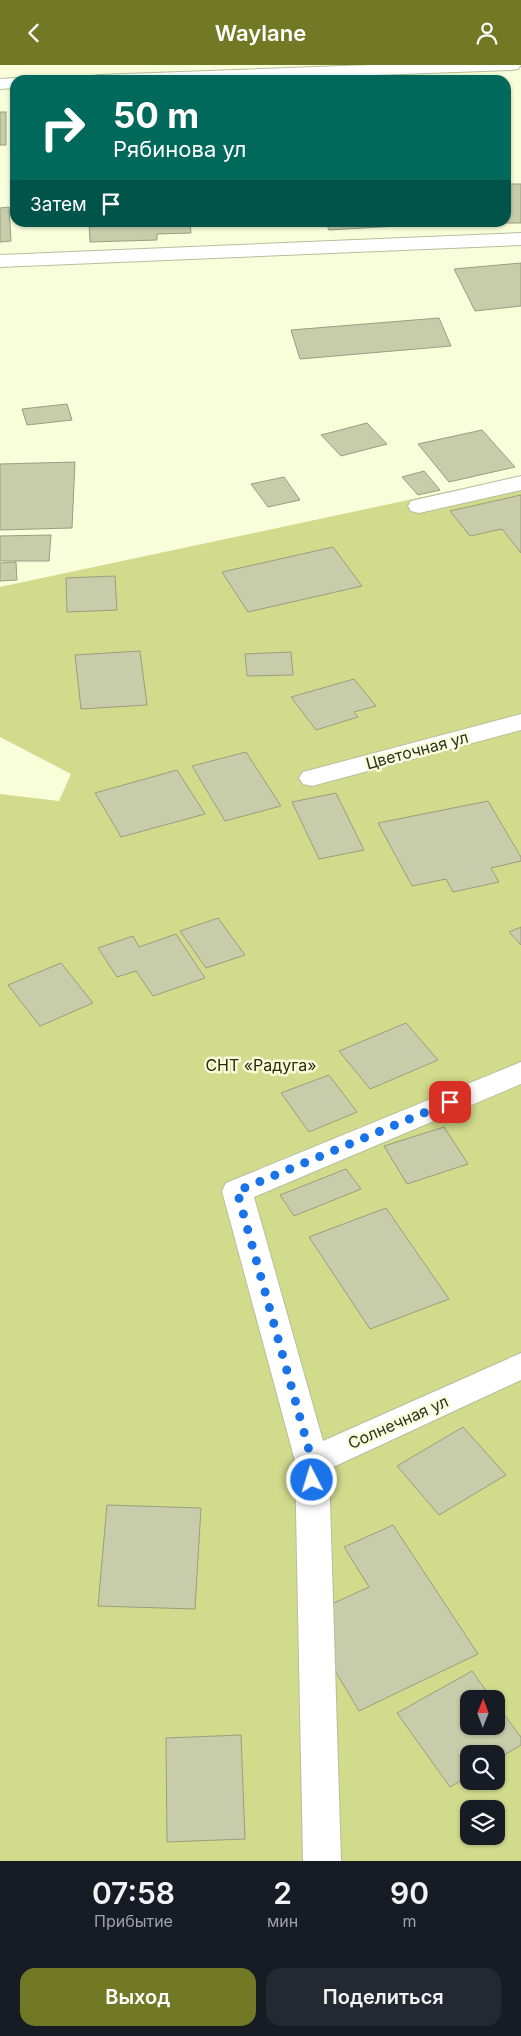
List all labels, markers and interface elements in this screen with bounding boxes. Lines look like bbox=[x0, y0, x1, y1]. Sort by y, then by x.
icon: back bbox=[20, 19, 48, 47]
icon: person bbox=[473, 19, 501, 47]
text: Waylane bbox=[215, 20, 306, 46]
text: 50 m bbox=[113, 94, 199, 136]
icon: right bbox=[30, 95, 95, 160]
text: Рябинова ул bbox=[113, 136, 246, 162]
icon: arrive bbox=[97, 190, 125, 218]
text: Затем bbox=[30, 193, 87, 216]
street label: Цветочная ул bbox=[364, 727, 470, 773]
park label: СНТ «Радуга» bbox=[205, 1055, 317, 1075]
pin bbox=[429, 1081, 471, 1123]
icon: arrive bbox=[436, 1088, 464, 1116]
street label: Солнечная ул bbox=[345, 1391, 451, 1453]
position arrow bbox=[285, 1453, 337, 1505]
north arrow bbox=[460, 1690, 505, 1735]
map controls bbox=[460, 1690, 505, 1845]
button: search bbox=[460, 1745, 505, 1790]
button: layers bbox=[460, 1800, 505, 1845]
text: 07:58 bbox=[92, 1875, 175, 1911]
text: 2 bbox=[273, 1875, 292, 1911]
text: 90 bbox=[390, 1875, 429, 1911]
text: Прибытие bbox=[94, 1911, 173, 1931]
text: мин bbox=[267, 1911, 298, 1931]
text: m bbox=[403, 1911, 417, 1931]
button: Выход bbox=[20, 1968, 256, 2026]
button: Поделиться bbox=[266, 1968, 501, 2026]

